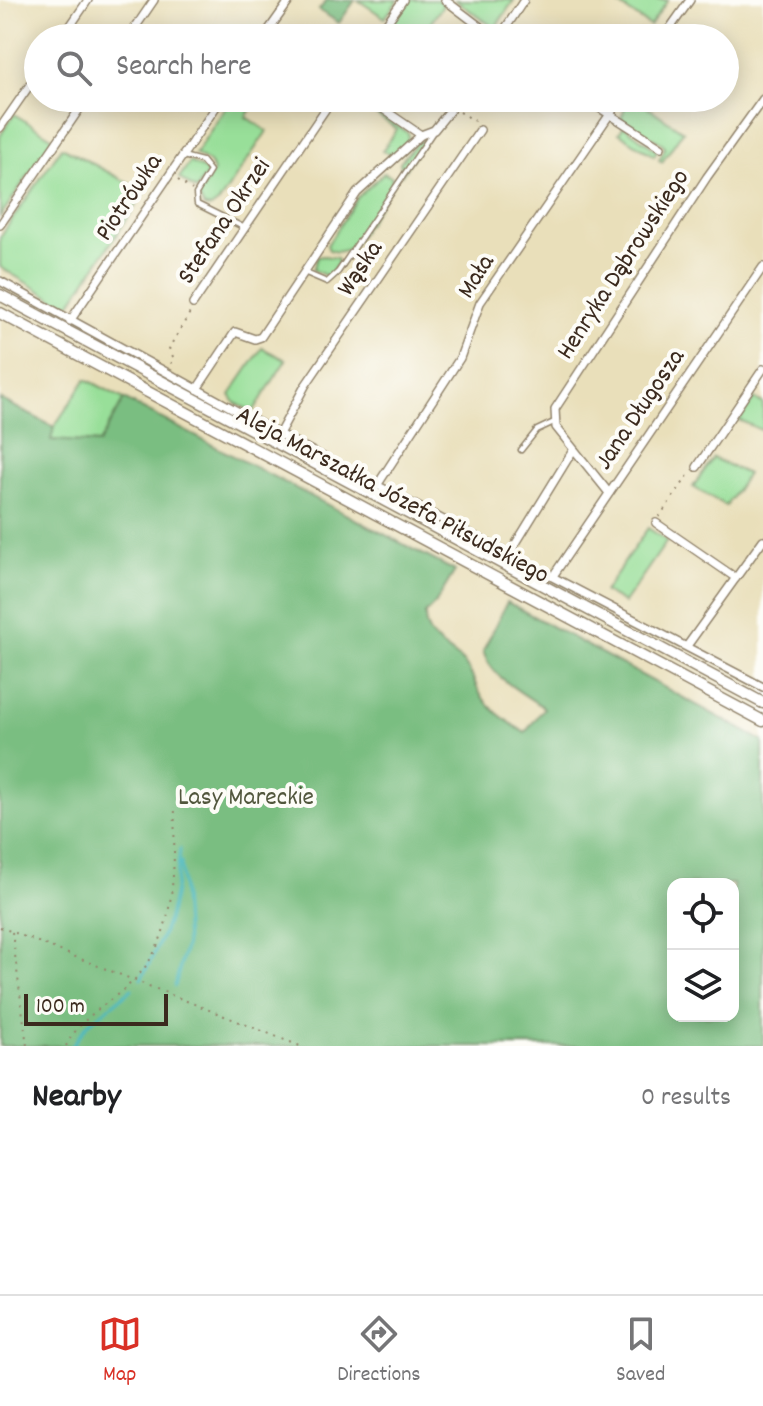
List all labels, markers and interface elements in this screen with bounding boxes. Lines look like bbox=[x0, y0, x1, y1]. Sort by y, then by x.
search box bbox=[24, 24, 739, 112]
icon: search bbox=[52, 46, 96, 90]
text: Search here bbox=[116, 47, 252, 90]
street label: Piotrówka bbox=[87, 146, 173, 249]
street label: Stefana Okrzei bbox=[169, 151, 281, 293]
street label: Henryka Dąbrowskiego bbox=[548, 162, 700, 368]
street label: Wąska bbox=[329, 233, 394, 304]
street label: Mała bbox=[449, 247, 505, 306]
street label: Jana Długosza bbox=[587, 341, 696, 478]
street label: Aleja Marszałka Józefa Piłsudskiego bbox=[229, 397, 555, 595]
park label: Lasy Mareckie bbox=[178, 780, 314, 817]
map controls bbox=[667, 878, 739, 1022]
button: locate bbox=[667, 878, 739, 950]
button: layers bbox=[667, 950, 739, 1022]
scale bar bbox=[24, 990, 168, 1026]
text: 100 m bbox=[36, 992, 85, 1023]
text: Nearby bbox=[32, 1074, 121, 1123]
text: 0 results bbox=[641, 1080, 731, 1117]
tab: Map bbox=[98, 1312, 142, 1391]
tab: Directions bbox=[337, 1312, 421, 1391]
tab: Saved bbox=[616, 1312, 665, 1391]

